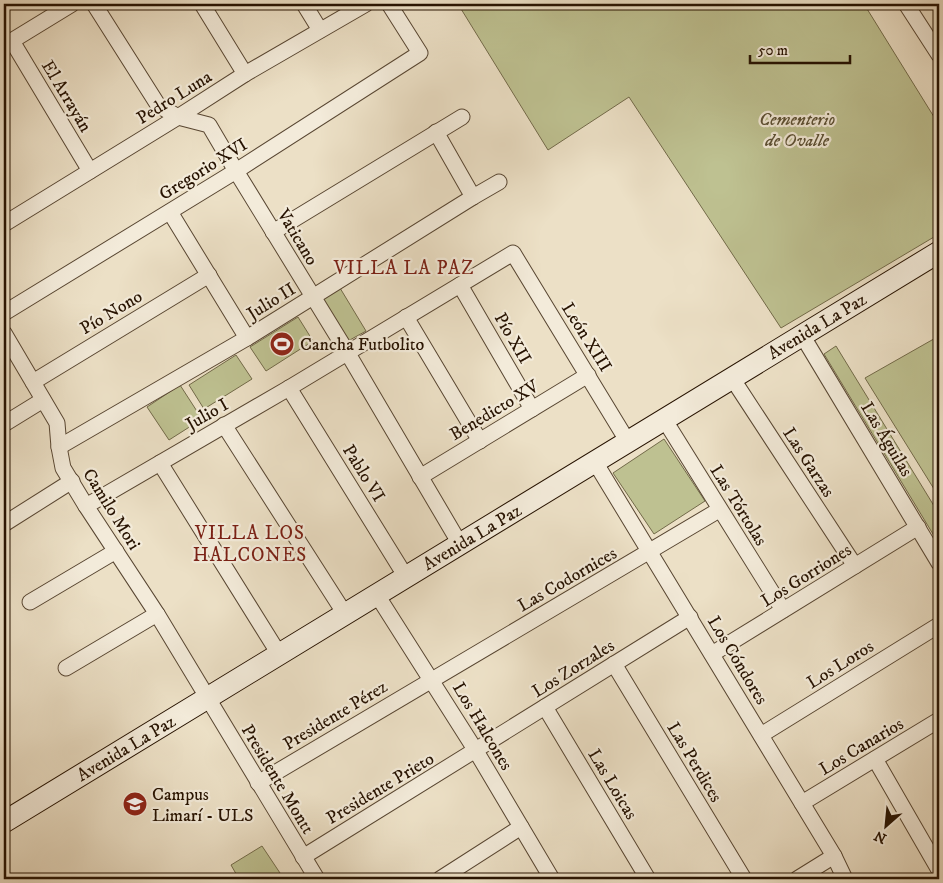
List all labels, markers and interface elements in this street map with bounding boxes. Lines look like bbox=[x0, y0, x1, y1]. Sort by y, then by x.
scale bar bbox=[750, 32, 850, 64]
text: 50 m bbox=[758, 41, 788, 60]
street label: El Arrayán bbox=[36, 57, 96, 137]
street label: Pedro Luna bbox=[133, 66, 217, 130]
park label: Cementerio de Ovalle bbox=[759, 109, 835, 152]
street label: Gregorio XVI bbox=[155, 134, 252, 206]
street label: Vaticano bbox=[271, 204, 323, 270]
district label: VILLA LA PAZ bbox=[333, 257, 474, 280]
street label: Julio II bbox=[242, 278, 300, 326]
street label: Pío Nono bbox=[76, 286, 147, 340]
street label: Avenida La Paz bbox=[764, 289, 871, 365]
street label: León XIII bbox=[556, 299, 616, 376]
street label: Pío XII bbox=[489, 309, 536, 368]
sports icon: Cancha Futbolito bbox=[269, 331, 295, 357]
place label: Cancha Futbolito bbox=[300, 334, 425, 356]
street label: Benedicto XV bbox=[446, 375, 543, 446]
street label: Julio I bbox=[181, 394, 233, 437]
street label: Las Águilas bbox=[855, 398, 918, 481]
street label: Las Garzas bbox=[777, 423, 839, 502]
street label: Pablo VI bbox=[337, 441, 389, 506]
street label: Las Tórtolas bbox=[705, 461, 772, 550]
street label: Camilo Mori bbox=[77, 465, 145, 554]
street label: Avenida La Paz bbox=[419, 500, 526, 576]
district label: VILLA LOS HALCONES bbox=[193, 522, 307, 567]
street label: Los Gorriones bbox=[757, 539, 856, 612]
street label: Las Codornices bbox=[514, 543, 621, 617]
street label: Los Cóndores bbox=[702, 612, 772, 709]
street label: Los Zorzales bbox=[528, 635, 619, 703]
street label: Los Loros bbox=[803, 636, 878, 694]
street label: Presidente Pérez bbox=[279, 676, 392, 756]
street label: Los Halcones bbox=[447, 678, 517, 775]
street label: Avenida La Paz bbox=[73, 711, 180, 787]
street label: Los Canarios bbox=[815, 713, 908, 781]
street label: Las Perdices bbox=[662, 718, 727, 807]
street label: Presidente Montt bbox=[236, 721, 319, 838]
street label: Las Loicas bbox=[583, 745, 642, 824]
street label: Presidente Prieto bbox=[323, 748, 439, 830]
place label: Campus Limarí - ULS bbox=[152, 784, 254, 827]
school or university icon: Campus Limarí - ULS bbox=[122, 791, 148, 817]
north arrow bbox=[860, 800, 910, 850]
text: N bbox=[871, 826, 890, 847]

